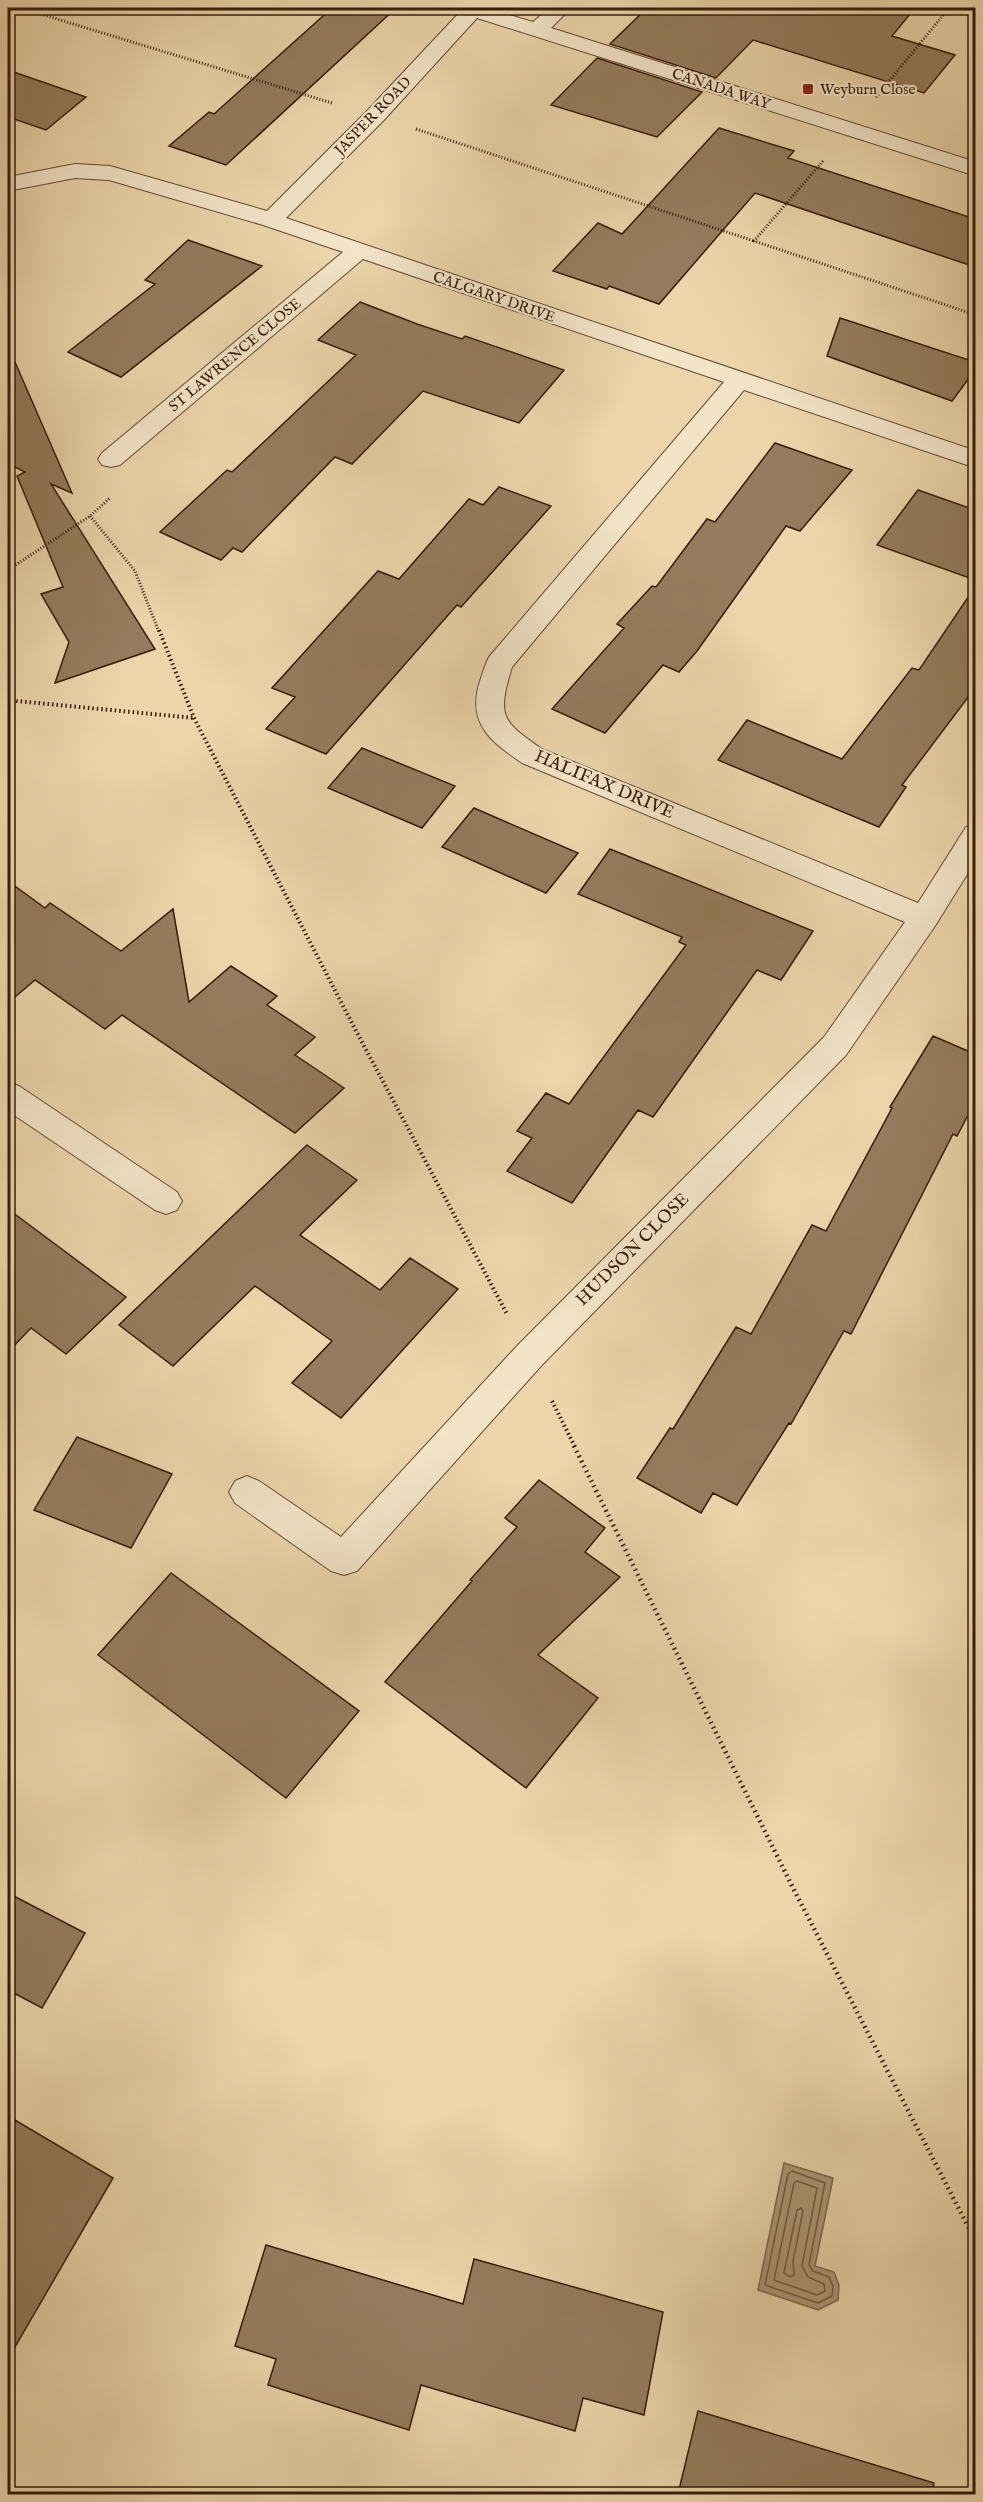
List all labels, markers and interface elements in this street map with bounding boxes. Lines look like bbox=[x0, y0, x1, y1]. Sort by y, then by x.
street label: CANADA WAY bbox=[669, 64, 773, 114]
street label: JASPER ROAD bbox=[329, 72, 415, 161]
place label: Weyburn Close bbox=[820, 80, 915, 99]
marker: Weyburn Close bbox=[801, 82, 815, 96]
street label: CALGARY DRIVE bbox=[430, 267, 558, 327]
street label: ST LAWRENCE CLOSE bbox=[165, 294, 305, 416]
street label: HALIFAX DRIVE bbox=[531, 745, 677, 825]
street label: HUDSON CLOSE bbox=[572, 1189, 694, 1311]

